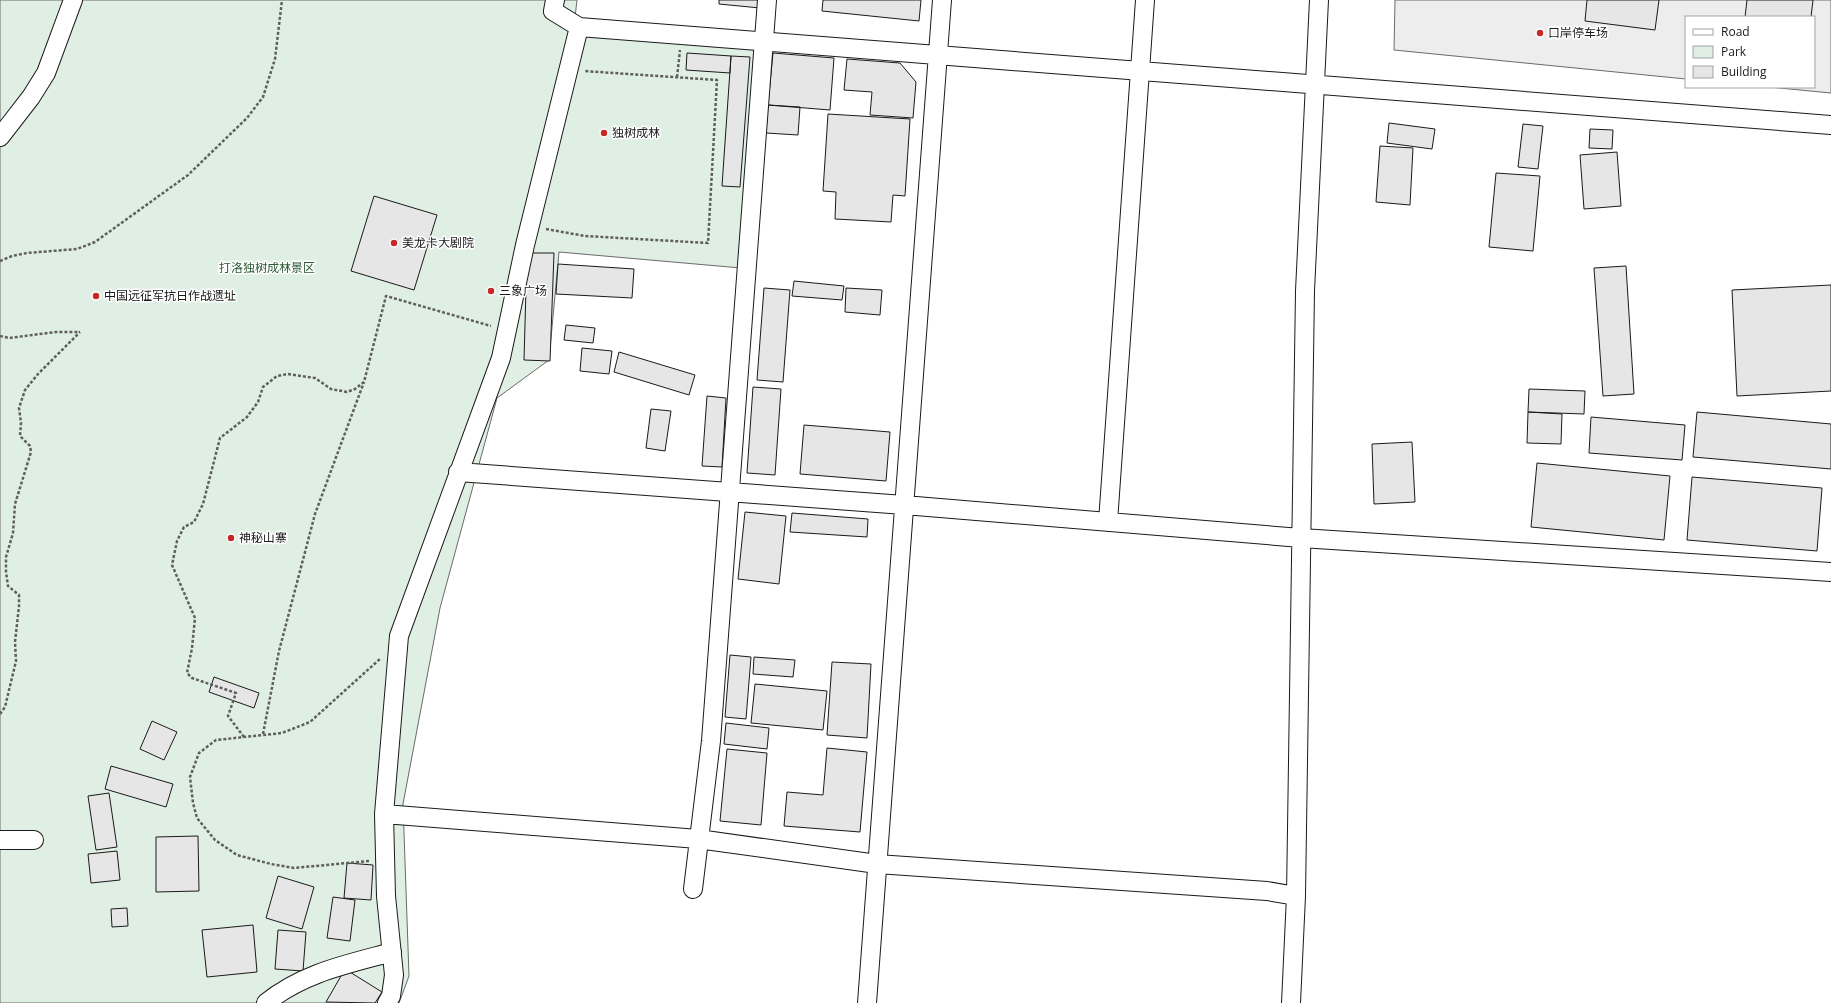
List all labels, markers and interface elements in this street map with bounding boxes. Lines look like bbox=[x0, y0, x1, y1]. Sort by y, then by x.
legend bbox=[1685, 16, 1815, 88]
text: Road bbox=[1721, 23, 1750, 40]
place label: 口岸停车场 bbox=[1548, 24, 1608, 41]
marker: 口岸停车场 bbox=[1535, 28, 1545, 38]
text: Park bbox=[1721, 43, 1747, 60]
text: Building bbox=[1721, 63, 1767, 80]
place label: 独树成林 bbox=[612, 124, 660, 141]
marker: 独树成林 bbox=[599, 128, 609, 138]
place label: 美龙卡大剧院 bbox=[402, 234, 474, 251]
marker: 美龙卡大剧院 bbox=[389, 238, 399, 248]
park label: 打洛独树成林景区 bbox=[219, 259, 315, 276]
place label: 三象广场 bbox=[499, 282, 547, 299]
marker: 三象广场 bbox=[486, 286, 496, 296]
place label: 中国远征军抗日作战遗址 bbox=[104, 287, 236, 304]
marker: 中国远征军抗日作战遗址 bbox=[91, 291, 101, 301]
place label: 神秘山寨 bbox=[239, 529, 287, 546]
marker: 神秘山寨 bbox=[226, 533, 236, 543]

